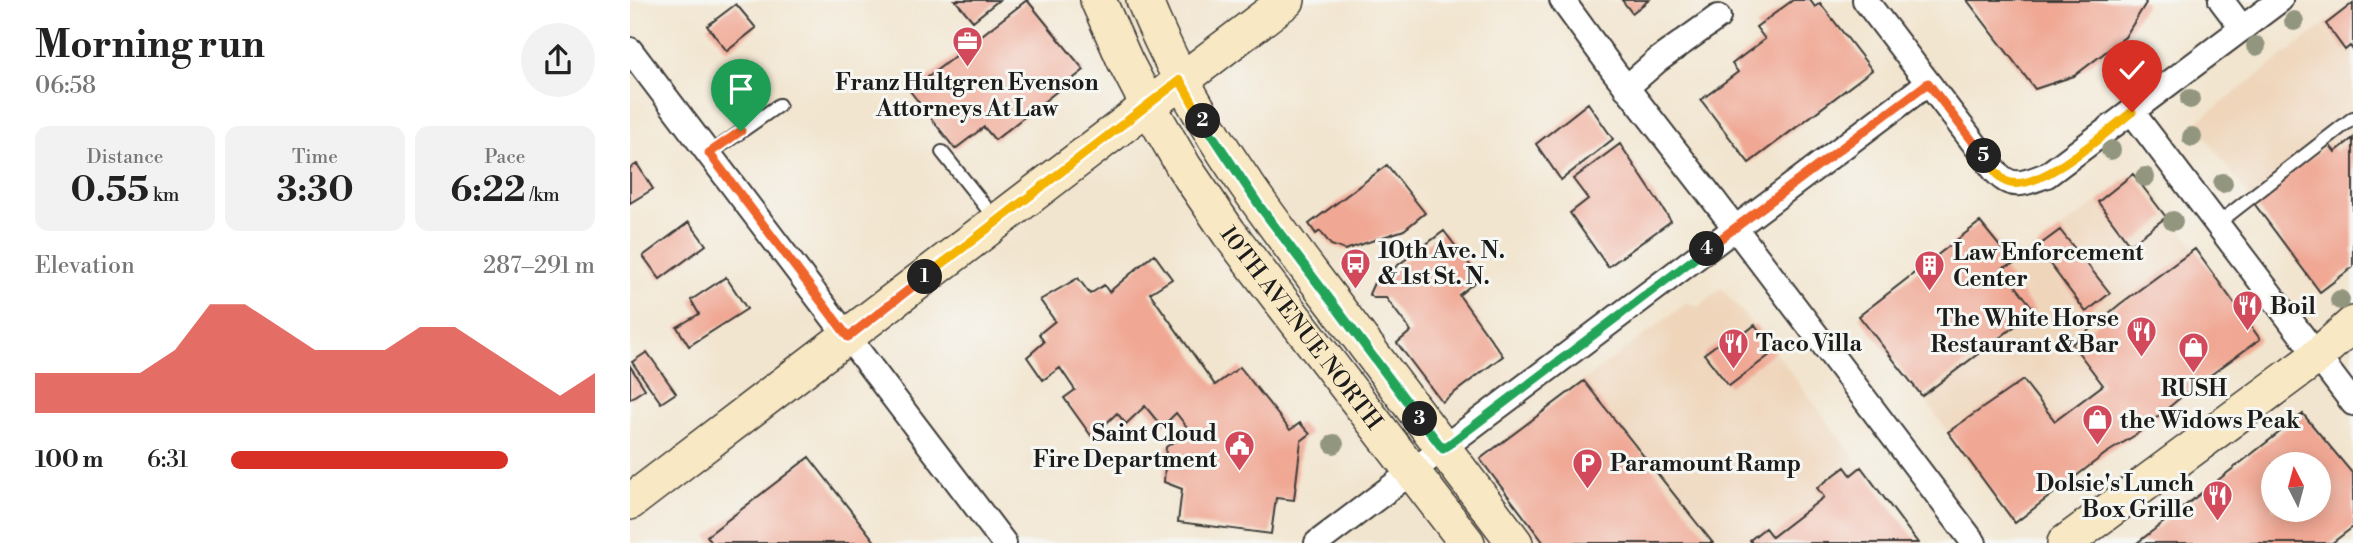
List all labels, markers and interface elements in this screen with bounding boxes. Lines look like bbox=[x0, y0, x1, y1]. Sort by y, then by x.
text: Morning run bbox=[35, 22, 265, 69]
button: share bbox=[521, 23, 595, 97]
office icon: Franz Hultgren Evenson Attorneys At Law bbox=[950, 24, 984, 68]
pin bbox=[2102, 40, 2162, 112]
icon: check bbox=[2113, 51, 2151, 89]
pin bbox=[711, 59, 771, 131]
place label: Franz Hultgren Evenson Attorneys At Law bbox=[835, 69, 1099, 123]
icon: arrive bbox=[722, 70, 760, 108]
text: 06:58 bbox=[35, 72, 96, 100]
pin: 2 bbox=[1186, 104, 1220, 138]
text: 2 bbox=[1197, 108, 1208, 132]
pin: 5 bbox=[1966, 138, 2002, 174]
text: 5 bbox=[1978, 143, 1989, 167]
text: Distance bbox=[87, 145, 163, 169]
text: Time bbox=[292, 145, 338, 169]
text: Pace bbox=[485, 145, 525, 169]
text: 0.55 bbox=[71, 169, 149, 212]
text: 3:30 bbox=[276, 169, 354, 212]
text: 6:22 bbox=[450, 169, 526, 212]
text: km bbox=[149, 183, 179, 207]
text: /km bbox=[526, 183, 560, 207]
street label: 10TH AVENUE NORTH bbox=[1213, 221, 1388, 436]
pin: 4 bbox=[1690, 232, 1724, 266]
text: 4 bbox=[1700, 236, 1713, 260]
place label: 10th Ave. N. & 1st St. N. bbox=[1378, 237, 1505, 291]
place label: Law Enforcement Center bbox=[1953, 239, 2144, 293]
bus stop icon: 10th Ave. N. & 1st St. N. bbox=[1338, 246, 1372, 290]
building icon: Law Enforcement Center bbox=[1913, 248, 1947, 292]
text: Elevation bbox=[35, 252, 135, 280]
text: 287–291 m bbox=[483, 252, 595, 280]
pin: 1 bbox=[908, 260, 942, 294]
text: 1 bbox=[920, 264, 929, 288]
restaurant icon: Boil bbox=[2230, 289, 2264, 333]
place label: Boil bbox=[2270, 293, 2316, 321]
place label: The White Horse Restaurant & Bar bbox=[1930, 305, 2119, 359]
restaurant icon: The White Horse Restaurant & Bar bbox=[2125, 314, 2159, 358]
restaurant icon: Taco Villa bbox=[1716, 326, 1750, 370]
place label: Taco Villa bbox=[1756, 330, 1863, 358]
shop icon: RUSH bbox=[2177, 330, 2211, 374]
place label: RUSH bbox=[2161, 375, 2227, 403]
pin: 3 bbox=[1402, 402, 1438, 436]
shop icon: the Widows Peak bbox=[2080, 403, 2114, 447]
text: 3 bbox=[1414, 406, 1425, 430]
place label: the Widows Peak bbox=[2120, 407, 2301, 435]
place label: Saint Cloud Fire Department bbox=[1033, 420, 1218, 474]
public building icon: Saint Cloud Fire Department bbox=[1223, 429, 1257, 473]
text: 100 m bbox=[35, 446, 103, 474]
text: 6:31 bbox=[147, 446, 188, 474]
parking icon: Paramount Ramp bbox=[1570, 446, 1604, 490]
place label: Paramount Ramp bbox=[1610, 450, 1801, 478]
north arrow bbox=[2261, 452, 2331, 522]
map controls bbox=[2261, 452, 2331, 522]
place label: Dolsie's Lunch Box Grille bbox=[2036, 470, 2194, 524]
restaurant icon: Dolsie's Lunch Box Grille bbox=[2200, 479, 2234, 523]

